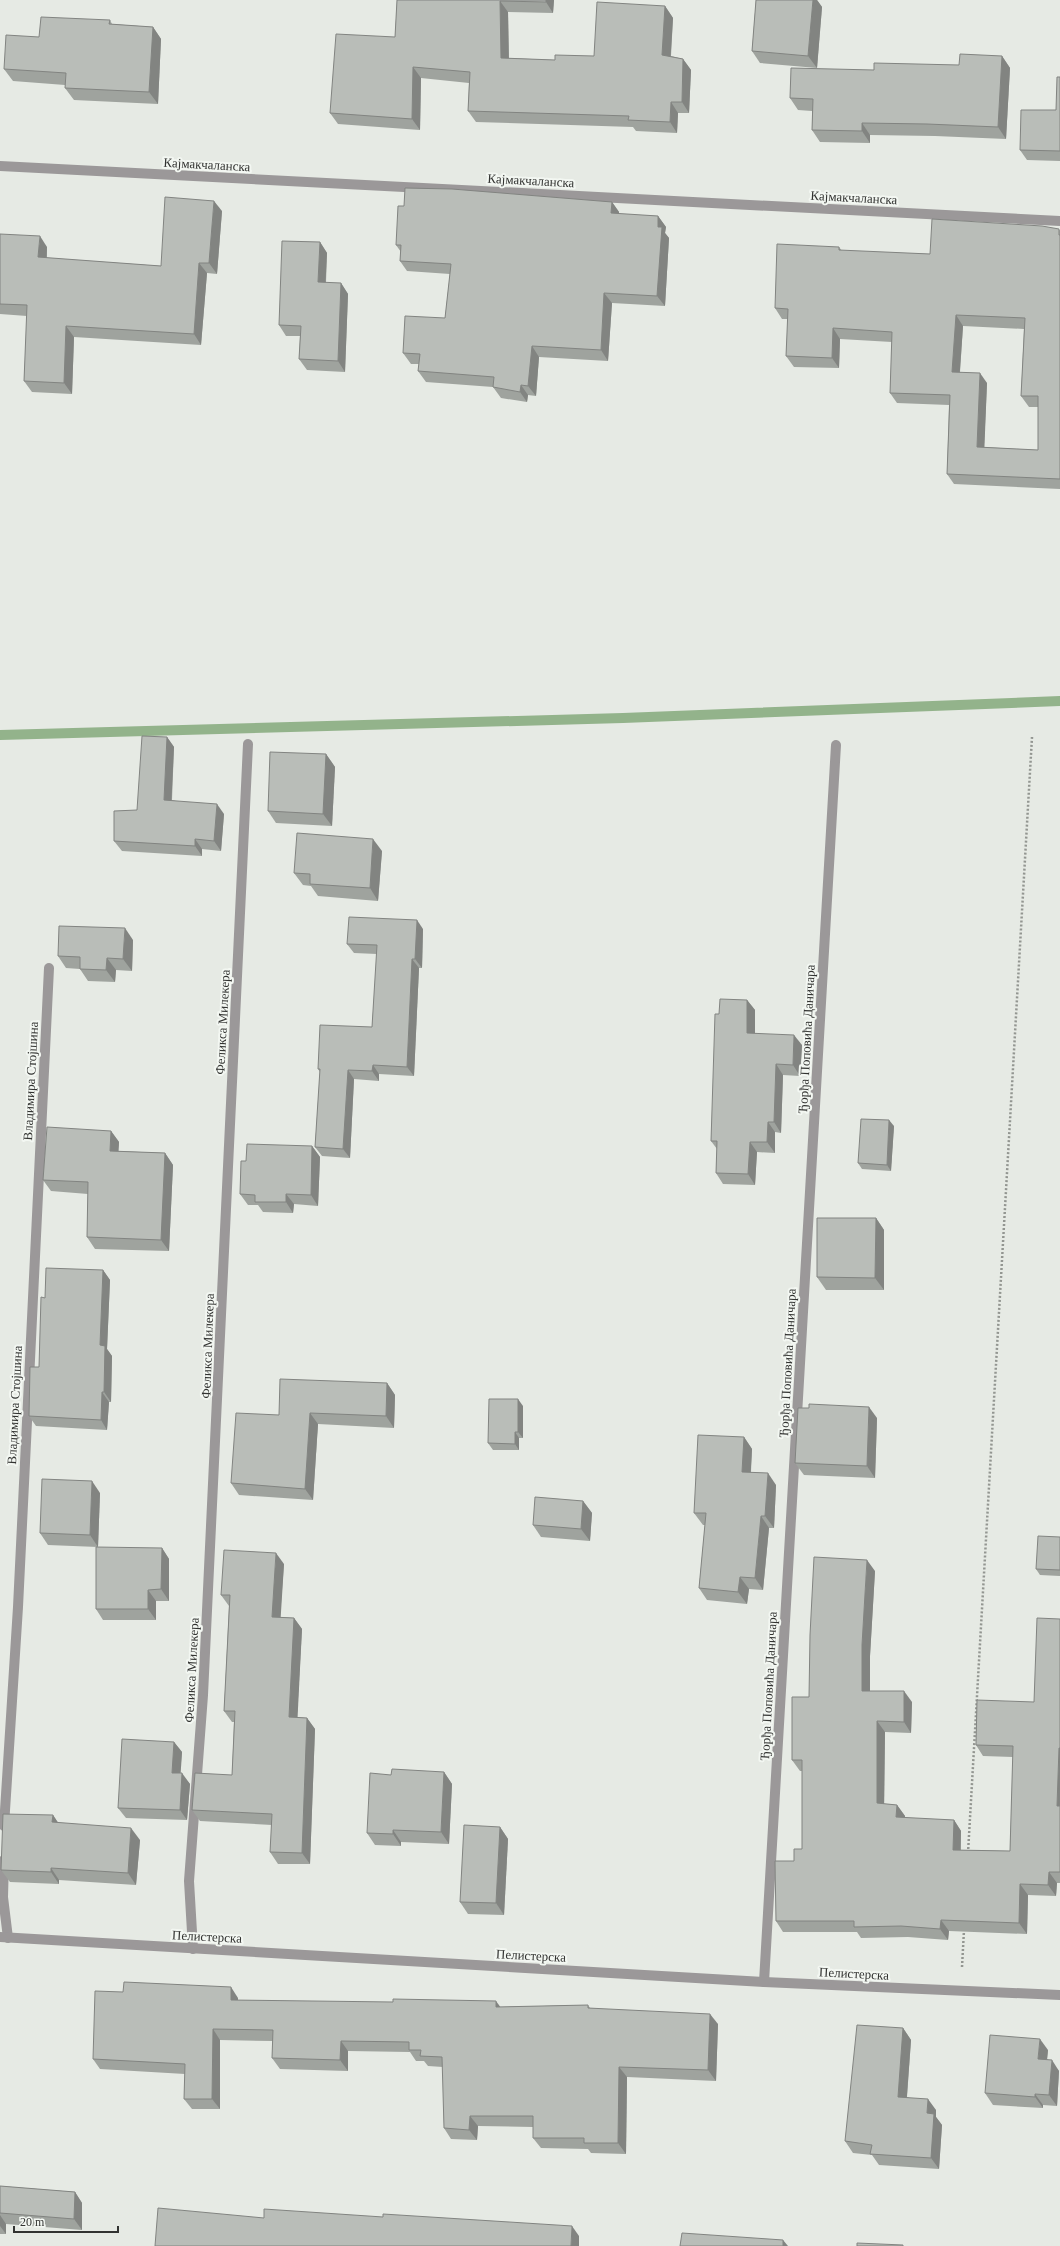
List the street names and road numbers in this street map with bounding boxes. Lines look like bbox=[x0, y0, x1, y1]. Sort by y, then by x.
street label: Кајмакчаланска bbox=[163, 155, 251, 174]
street label: Кајмакчаланска bbox=[487, 171, 575, 190]
street label: Кајмакчаланска bbox=[810, 188, 898, 207]
street label: Ђорђа Поповића Даничара bbox=[795, 964, 818, 1114]
street label: Феликса Милекера bbox=[212, 969, 233, 1075]
street label: Владимира Стојшина bbox=[20, 1021, 41, 1141]
street label: Ђорђа Поповића Даничара bbox=[776, 1288, 799, 1438]
street label: Феликса Милекера bbox=[198, 1293, 217, 1399]
street label: Владимира Стојшина bbox=[4, 1345, 25, 1465]
street label: Ђорђа Поповића Даничара bbox=[757, 1611, 780, 1761]
street label: Феликса Милекера bbox=[181, 1617, 202, 1723]
street label: Пелистерска bbox=[172, 1927, 243, 1946]
street label: Пелистерска bbox=[496, 1946, 567, 1965]
street label: Пелистерска bbox=[819, 1964, 890, 1983]

